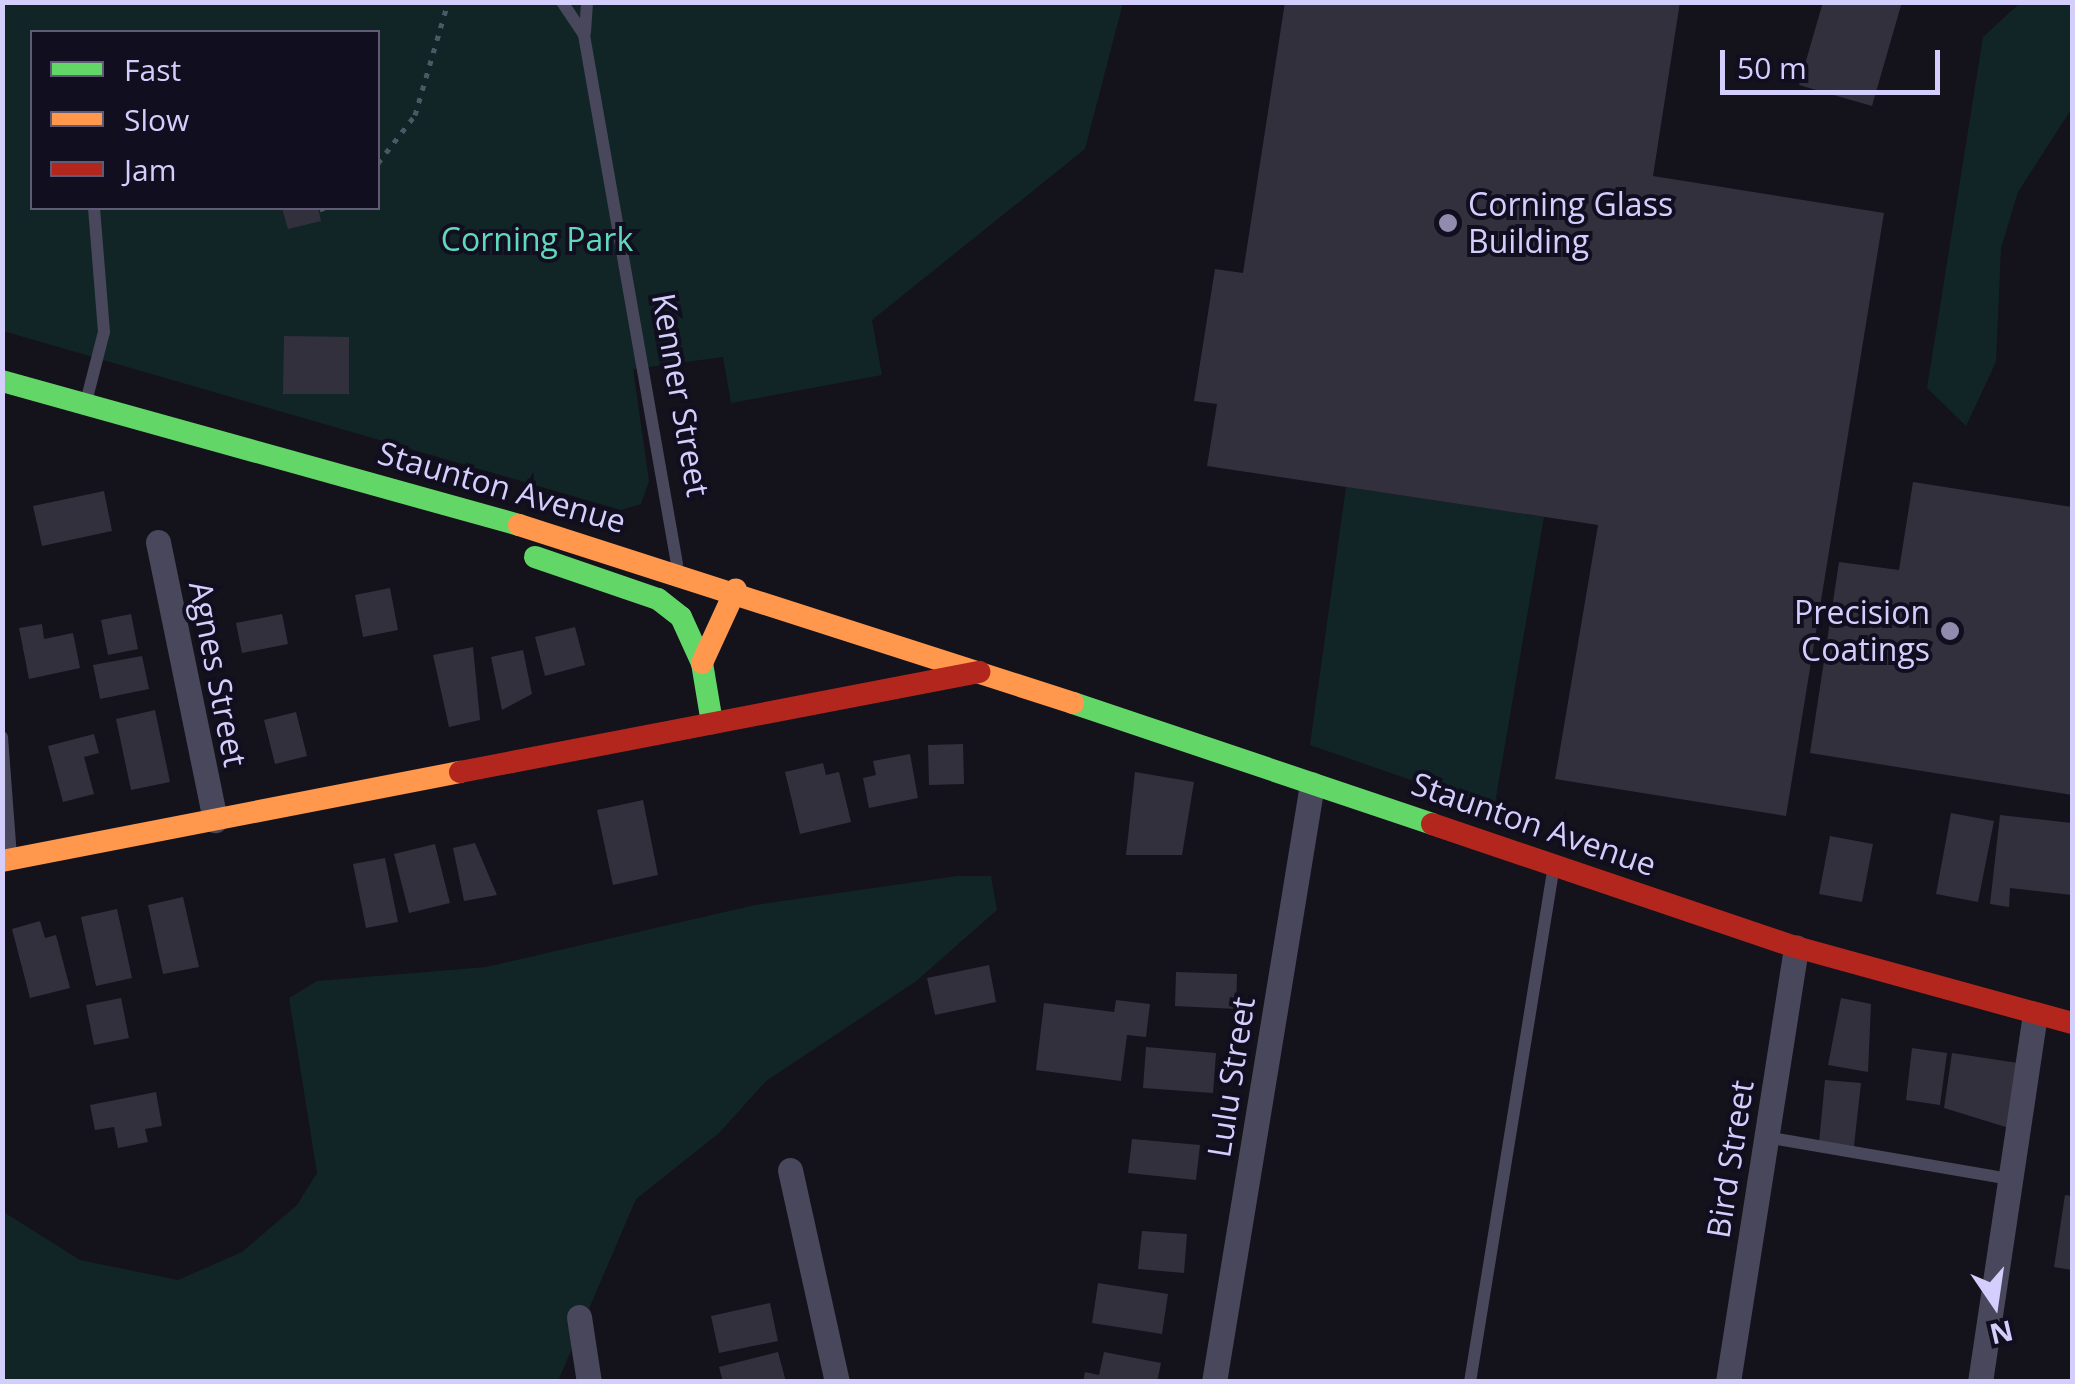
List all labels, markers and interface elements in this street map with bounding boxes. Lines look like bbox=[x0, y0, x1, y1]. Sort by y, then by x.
legend bbox=[30, 30, 380, 210]
scale bar bbox=[1725, 30, 1945, 92]
text: 50 m bbox=[1737, 47, 1807, 88]
text: Fast bbox=[124, 49, 181, 90]
text: Slow bbox=[124, 99, 189, 140]
text: Jam bbox=[124, 149, 177, 190]
place label: Corning Glass Building bbox=[1468, 186, 1673, 261]
marker: Corning Glass Building bbox=[1437, 212, 1459, 234]
park label: Corning Park bbox=[441, 220, 633, 258]
street label: Kenner Street bbox=[644, 290, 718, 500]
street label: Staunton Avenue bbox=[374, 433, 630, 541]
street label: Agnes Street bbox=[181, 578, 255, 770]
place label: Precision Coatings bbox=[1794, 594, 1930, 669]
marker: Precision Coatings bbox=[1939, 620, 1961, 642]
street label: Staunton Avenue bbox=[1407, 764, 1661, 884]
street label: Lulu Street bbox=[1199, 994, 1263, 1160]
street label: Bird Street bbox=[1699, 1077, 1761, 1241]
north arrow bbox=[1945, 1254, 2045, 1354]
text: N bbox=[1986, 1312, 2017, 1354]

